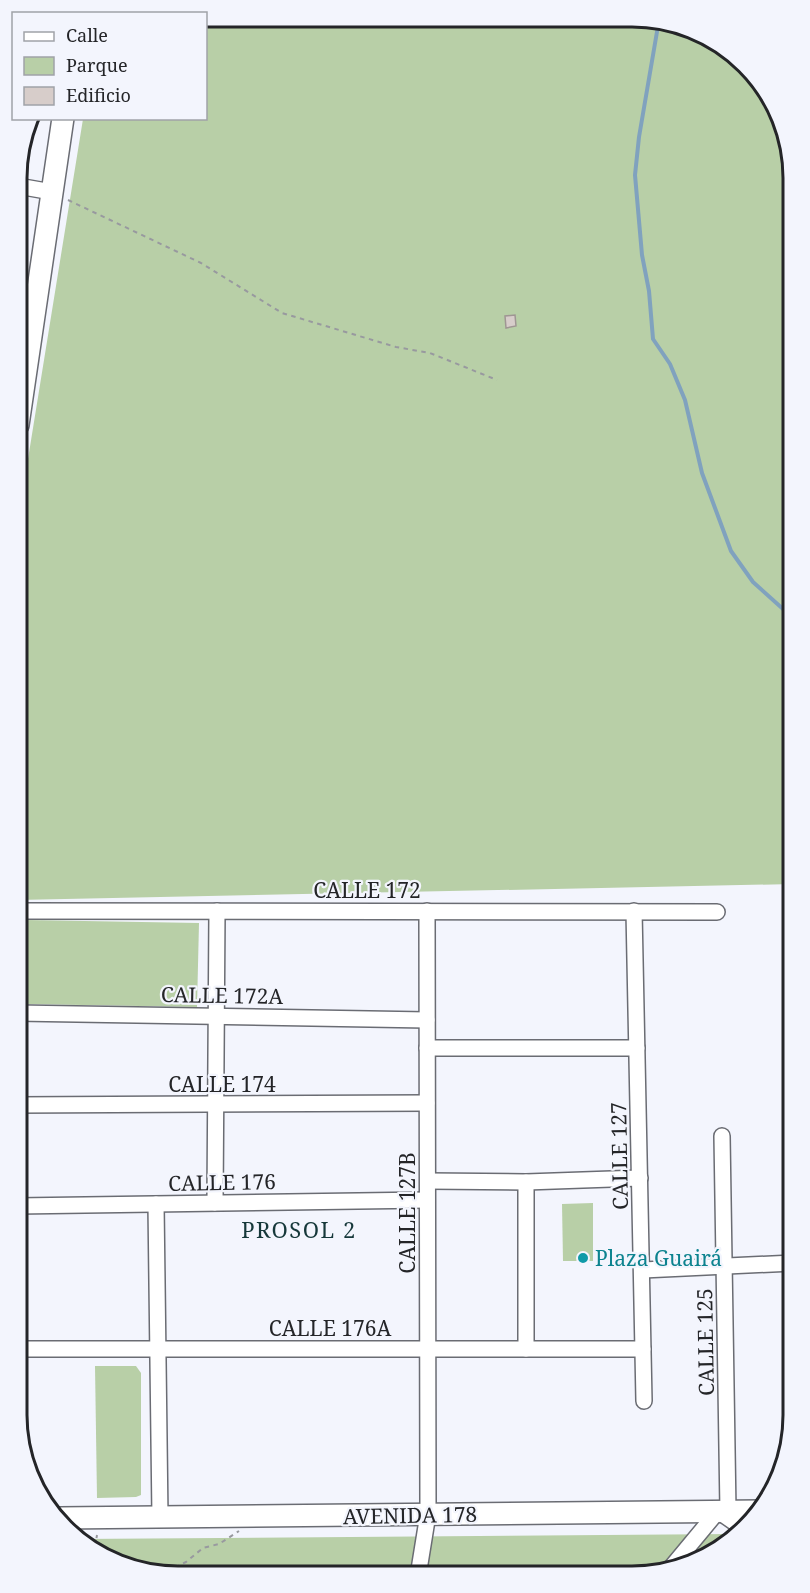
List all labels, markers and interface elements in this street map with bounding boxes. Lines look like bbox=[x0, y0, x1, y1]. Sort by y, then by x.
legend bbox=[12, 12, 207, 120]
text: Calle bbox=[66, 23, 108, 47]
text: Parque bbox=[66, 53, 128, 77]
text: Edificio bbox=[66, 83, 131, 107]
street label: CALLE 172 bbox=[313, 876, 421, 904]
street label: CALLE 172A bbox=[161, 980, 284, 1010]
street label: CALLE 174 bbox=[168, 1070, 276, 1098]
street label: CALLE 127 bbox=[604, 1102, 634, 1210]
street label: CALLE 127B bbox=[393, 1152, 421, 1274]
street label: CALLE 176 bbox=[168, 1167, 276, 1197]
district label: PROSOL 2 bbox=[241, 1214, 357, 1244]
place label: Plaza Guairá bbox=[595, 1244, 722, 1272]
marker: Plaza Guairá bbox=[576, 1251, 590, 1265]
street label: CALLE 125 bbox=[690, 1288, 720, 1396]
street label: CALLE 176A bbox=[269, 1314, 391, 1342]
street label: AVENIDA 178 bbox=[343, 1500, 477, 1530]

